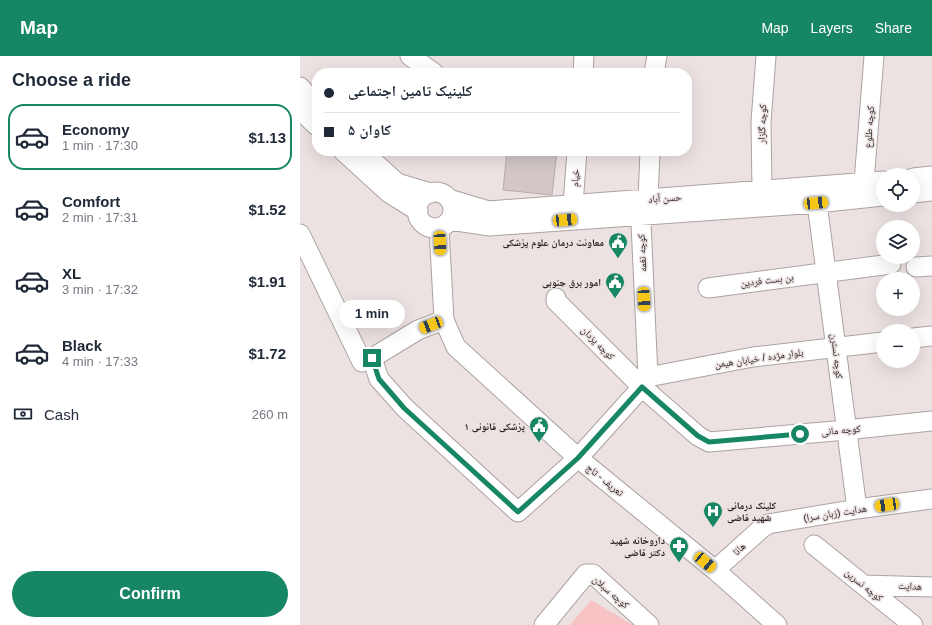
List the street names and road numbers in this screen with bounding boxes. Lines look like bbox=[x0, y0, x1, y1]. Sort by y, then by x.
street label: کوچه گلزار bbox=[756, 104, 769, 145]
street label: کوچه طلوع bbox=[862, 106, 877, 149]
street label: خیام bbox=[569, 168, 583, 187]
street label: حسن آباد bbox=[648, 191, 683, 206]
street label: کوچه نغمه bbox=[636, 234, 649, 272]
street label: بن بست فردین bbox=[740, 271, 795, 290]
street label: کوچه یزدان bbox=[578, 324, 617, 363]
street label: کوچه نسترن bbox=[828, 333, 845, 379]
street label: بلوار مژده / خیابان هیمن bbox=[714, 346, 804, 371]
street label: کوچه مانی bbox=[821, 423, 861, 438]
street label: تعریف - تاج bbox=[584, 462, 626, 499]
street label: هدایت (زبان سرا) bbox=[803, 503, 868, 524]
street label: هانا bbox=[731, 541, 747, 557]
street label: کوچه نسرین bbox=[842, 567, 885, 604]
street label: کوچه سبلان bbox=[590, 573, 631, 611]
street label: هدایت bbox=[898, 580, 922, 592]

